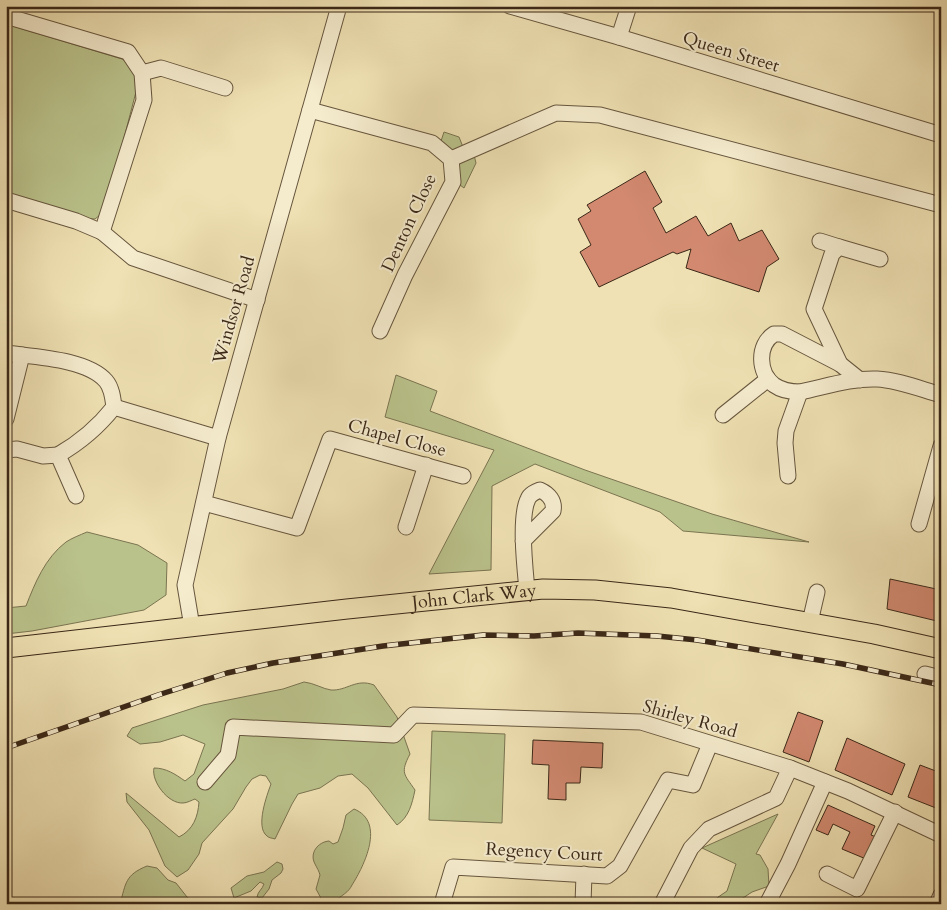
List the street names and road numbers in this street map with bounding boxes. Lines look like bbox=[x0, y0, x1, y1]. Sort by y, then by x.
street label: Queen Street bbox=[679, 25, 783, 79]
street label: Denton Close bbox=[375, 170, 443, 276]
street label: Windsor Road bbox=[206, 253, 261, 368]
street label: Chapel Close bbox=[345, 413, 449, 463]
street label: John Clark Way bbox=[408, 577, 538, 615]
street label: Shirley Road bbox=[640, 694, 741, 745]
street label: Regency Court bbox=[485, 836, 604, 868]

